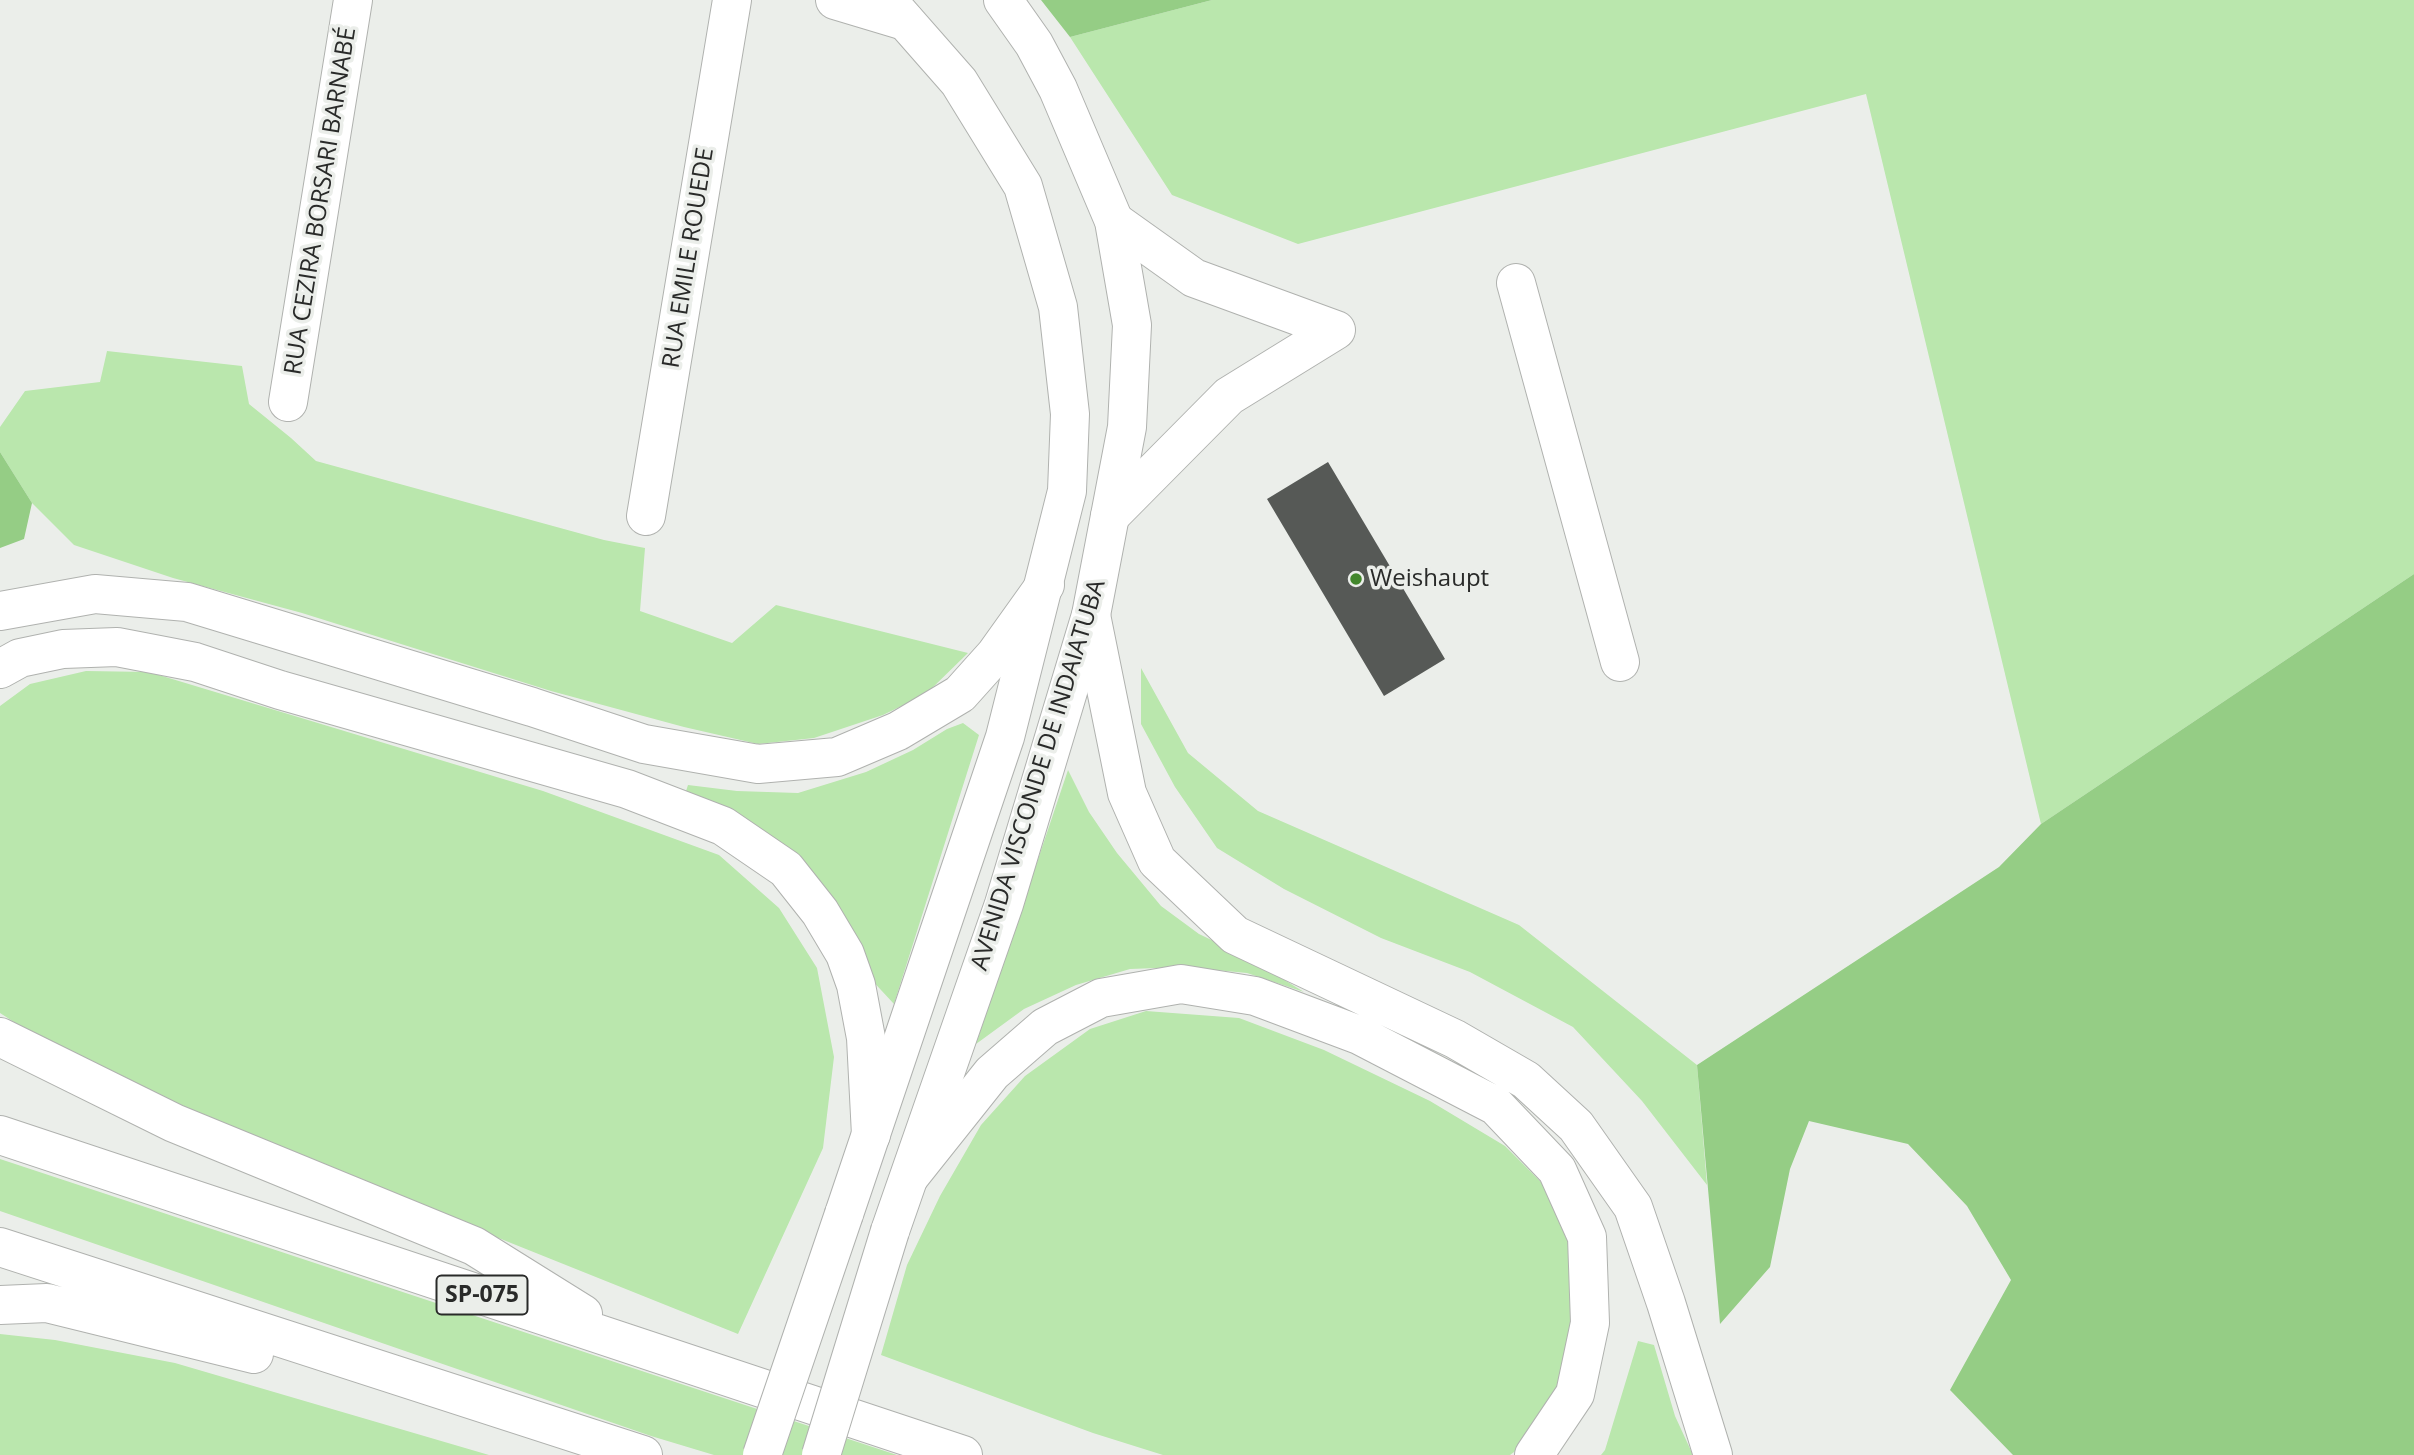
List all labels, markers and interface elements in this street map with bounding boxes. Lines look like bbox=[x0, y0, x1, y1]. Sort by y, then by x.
street label: RUA CEZIRA BORSARI BARNABÉ bbox=[279, 25, 363, 377]
street label: RUA EMILE ROUEDE bbox=[657, 146, 721, 370]
place label: Weishaupt bbox=[1370, 565, 1489, 593]
marker: Weishaupt bbox=[1348, 571, 1364, 587]
street label: AVENIDA VISCONDE DE INDAIATUBA bbox=[966, 576, 1112, 974]
road number: SP-075 bbox=[436, 1276, 528, 1314]

